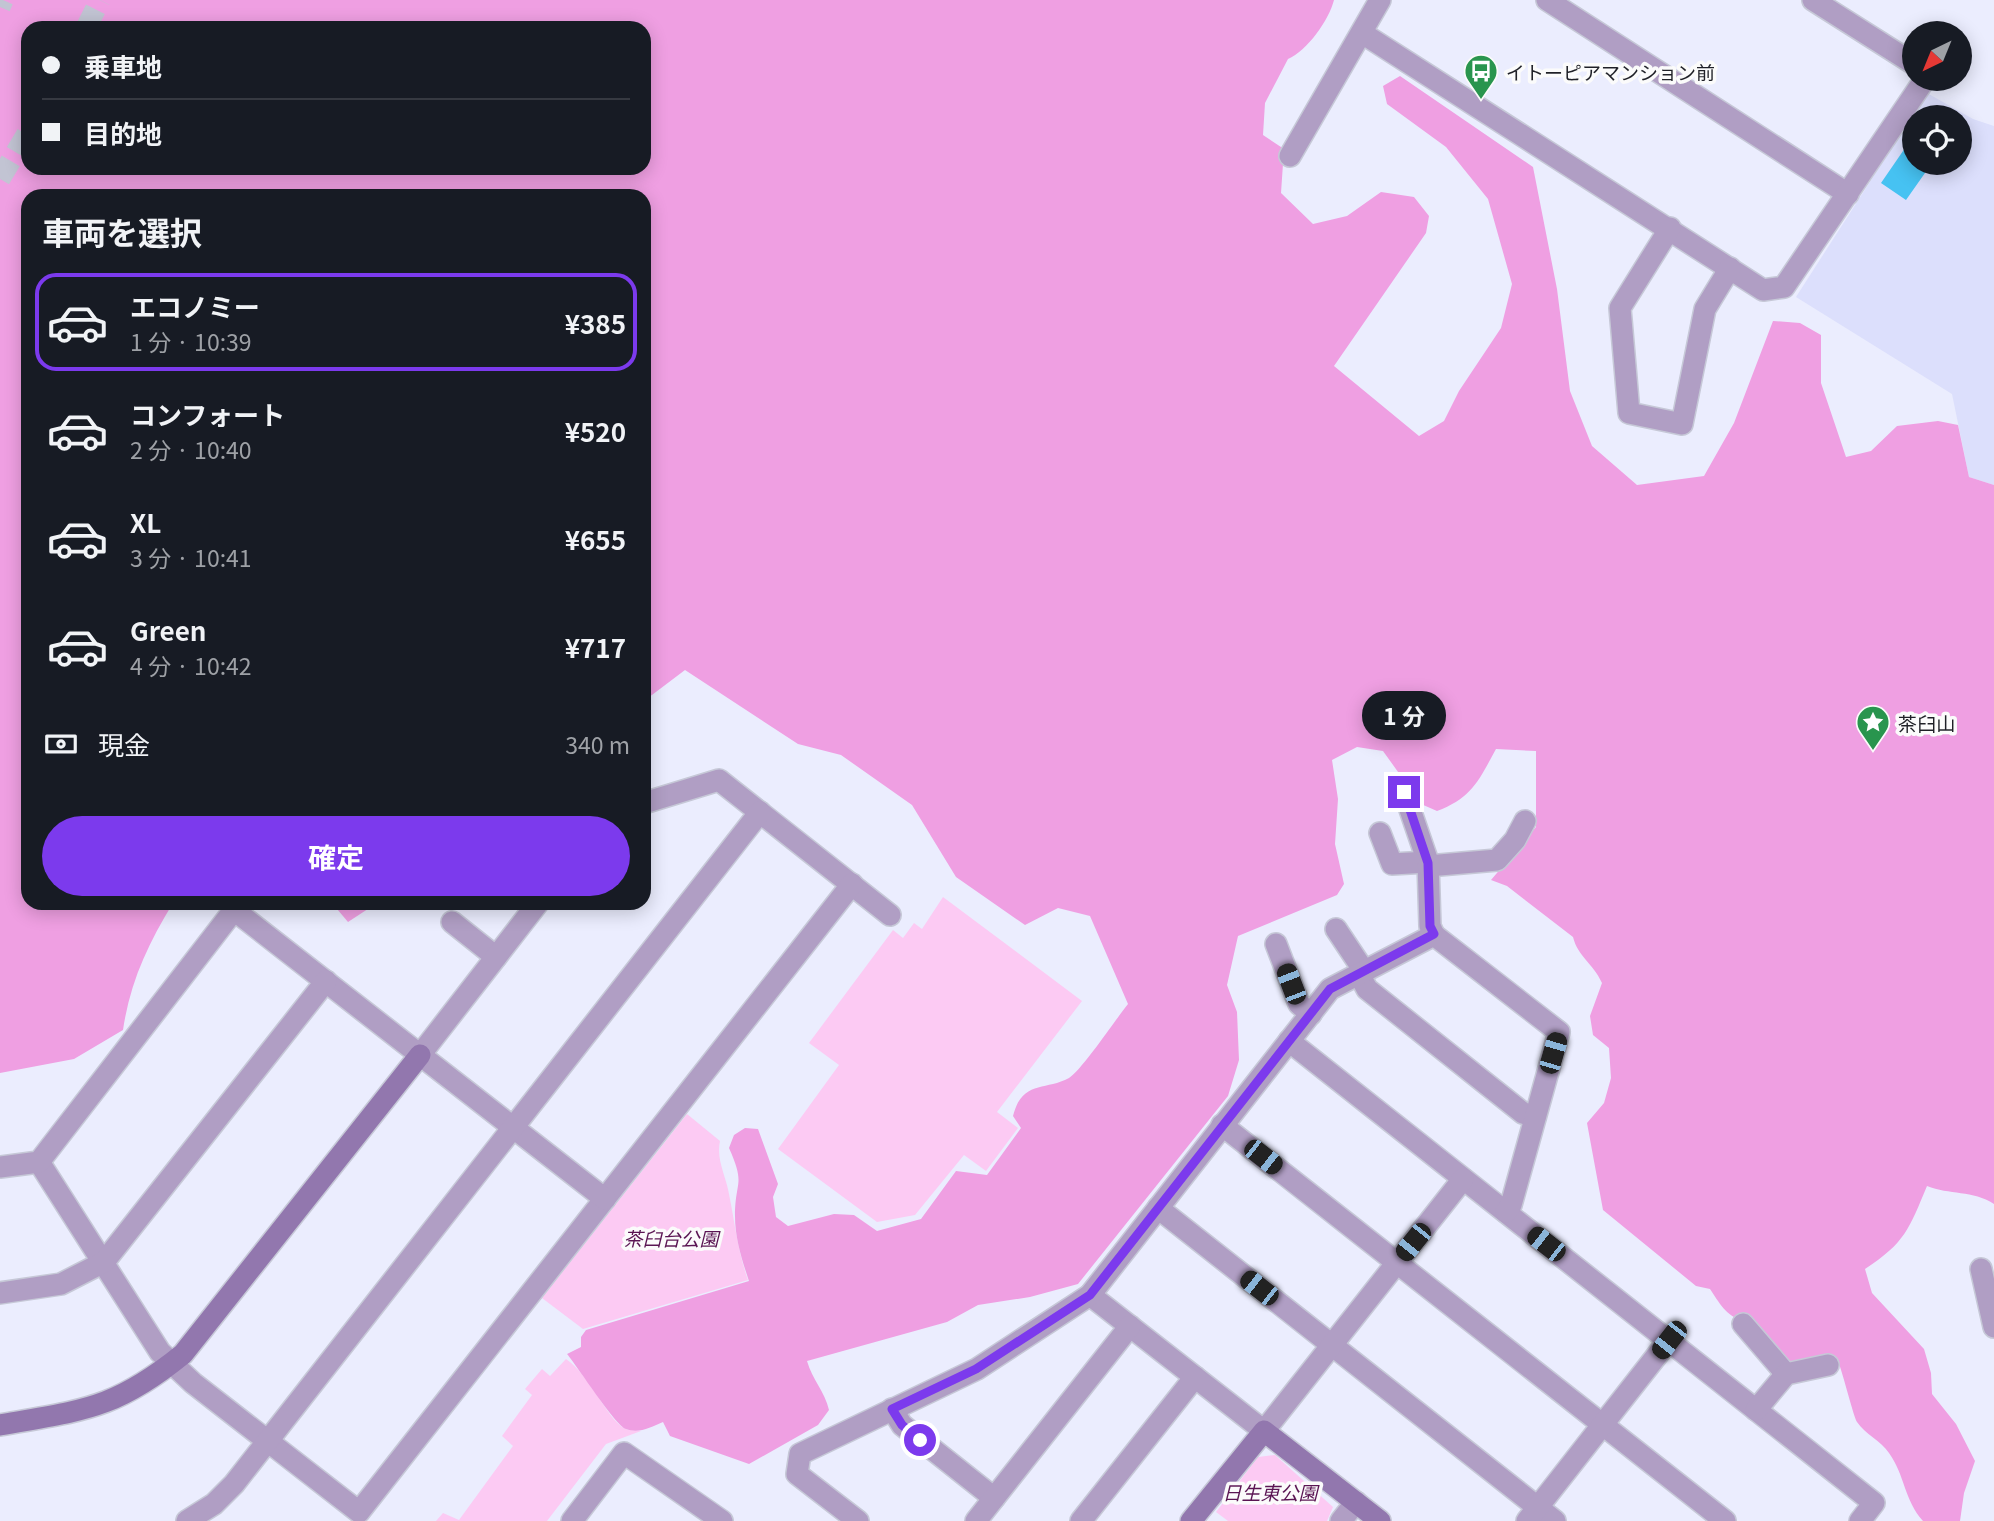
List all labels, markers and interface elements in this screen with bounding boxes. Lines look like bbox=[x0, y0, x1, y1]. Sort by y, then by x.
north arrow bbox=[1902, 21, 1972, 91]
map controls bbox=[1902, 21, 1972, 175]
text: 乗車地 bbox=[84, 47, 162, 84]
bus stop icon: イトーピアマンション前 bbox=[1462, 52, 1500, 101]
place label: イトーピアマンション前 bbox=[1506, 58, 1715, 85]
button: locate bbox=[1902, 105, 1972, 175]
text: 目的地 bbox=[84, 114, 162, 151]
text: 車両を選択 bbox=[42, 208, 202, 254]
text: エコノミー bbox=[130, 287, 260, 324]
icon: car bbox=[46, 291, 109, 354]
text: ¥385 bbox=[565, 304, 626, 341]
text: 1 分 · 10:39 bbox=[130, 324, 252, 358]
text: コンフォート bbox=[130, 395, 285, 432]
icon: car bbox=[46, 399, 109, 462]
text: ¥520 bbox=[565, 412, 626, 449]
text: 2 分 · 10:40 bbox=[130, 432, 252, 466]
text: XL bbox=[130, 503, 161, 540]
icon: car bbox=[46, 507, 109, 570]
text: ¥655 bbox=[565, 520, 626, 557]
text: 3 分 · 10:41 bbox=[130, 540, 252, 574]
text: Green bbox=[130, 611, 206, 648]
icon: car bbox=[46, 615, 109, 678]
text: ¥717 bbox=[565, 628, 626, 665]
text: 4 分 · 10:42 bbox=[130, 648, 252, 682]
callout: 1 分 bbox=[1362, 690, 1446, 740]
text: 1 分 bbox=[1383, 698, 1425, 732]
place icon: 茶臼山 bbox=[1854, 703, 1892, 752]
place label: 茶臼山 bbox=[1898, 709, 1955, 736]
icon: cash bbox=[42, 725, 80, 763]
text: 現金 bbox=[98, 725, 150, 762]
text: 340 m bbox=[565, 727, 630, 761]
route end bbox=[1388, 776, 1420, 808]
button: 確定 bbox=[42, 816, 630, 896]
car bbox=[1274, 961, 1309, 1007]
car bbox=[1538, 1030, 1569, 1076]
car bbox=[1240, 1136, 1287, 1178]
car bbox=[1392, 1219, 1435, 1265]
car bbox=[1523, 1223, 1570, 1265]
park label: 茶臼台公園 bbox=[623, 1224, 721, 1251]
car bbox=[1236, 1267, 1283, 1309]
car bbox=[1648, 1317, 1691, 1363]
route start bbox=[904, 1424, 936, 1456]
park label: 日生東公園 bbox=[1222, 1478, 1320, 1505]

